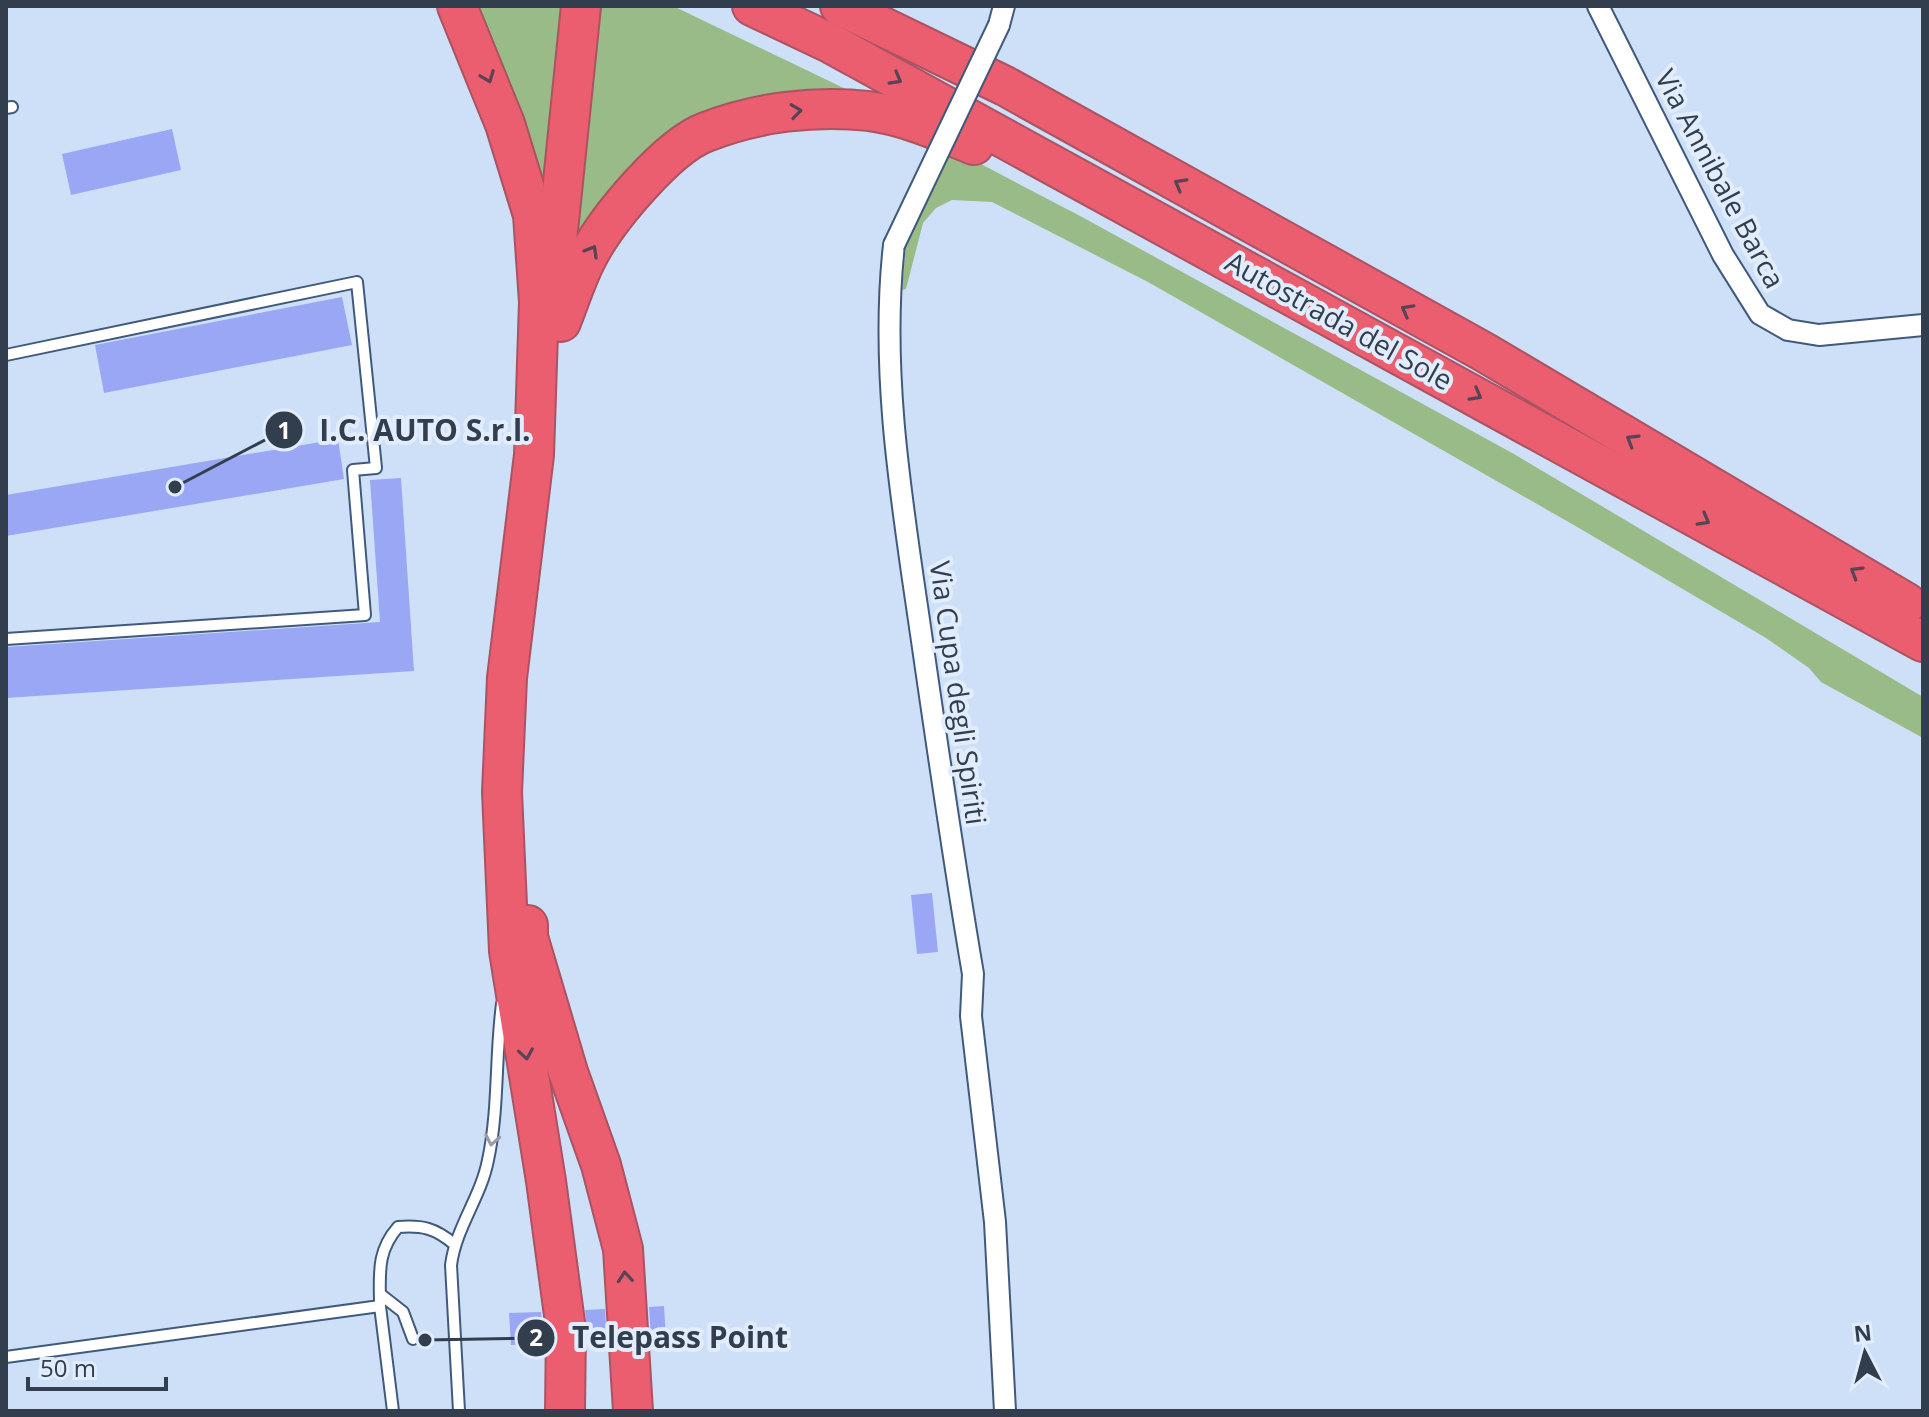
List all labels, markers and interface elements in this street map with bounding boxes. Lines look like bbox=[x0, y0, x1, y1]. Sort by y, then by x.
street label: Via Annibale Barca bbox=[1647, 63, 1795, 295]
one-way arrow bbox=[478, 70, 495, 84]
one-way arrow bbox=[888, 70, 903, 85]
one-way arrow bbox=[789, 103, 803, 120]
one-way arrow bbox=[1174, 178, 1188, 194]
street label: Autostrada del Sole bbox=[1219, 242, 1460, 398]
one-way arrow bbox=[582, 245, 597, 259]
one-way arrow bbox=[1401, 304, 1416, 319]
one-way arrow bbox=[1468, 386, 1482, 401]
callout: I.C. AUTO S.r.l. bbox=[264, 403, 547, 457]
text: I.C. AUTO S.r.l. bbox=[319, 409, 531, 450]
text: 1 bbox=[277, 413, 291, 446]
one-way arrow bbox=[1626, 434, 1641, 450]
one-way arrow bbox=[1695, 510, 1710, 526]
street label: Via Cupa degli Spiriti bbox=[922, 559, 996, 827]
one-way arrow bbox=[1850, 566, 1865, 582]
one-way arrow bbox=[517, 1048, 534, 1061]
one-way arrow bbox=[484, 1133, 501, 1147]
one-way arrow bbox=[617, 1270, 634, 1283]
callout: Telepass Point bbox=[516, 1311, 804, 1365]
north arrow bbox=[1825, 1313, 1905, 1393]
text: Telepass Point bbox=[572, 1316, 788, 1357]
text: N bbox=[1852, 1316, 1873, 1348]
text: 2 bbox=[529, 1320, 543, 1353]
scale bar bbox=[28, 1341, 166, 1391]
text: 50 m bbox=[40, 1351, 96, 1384]

